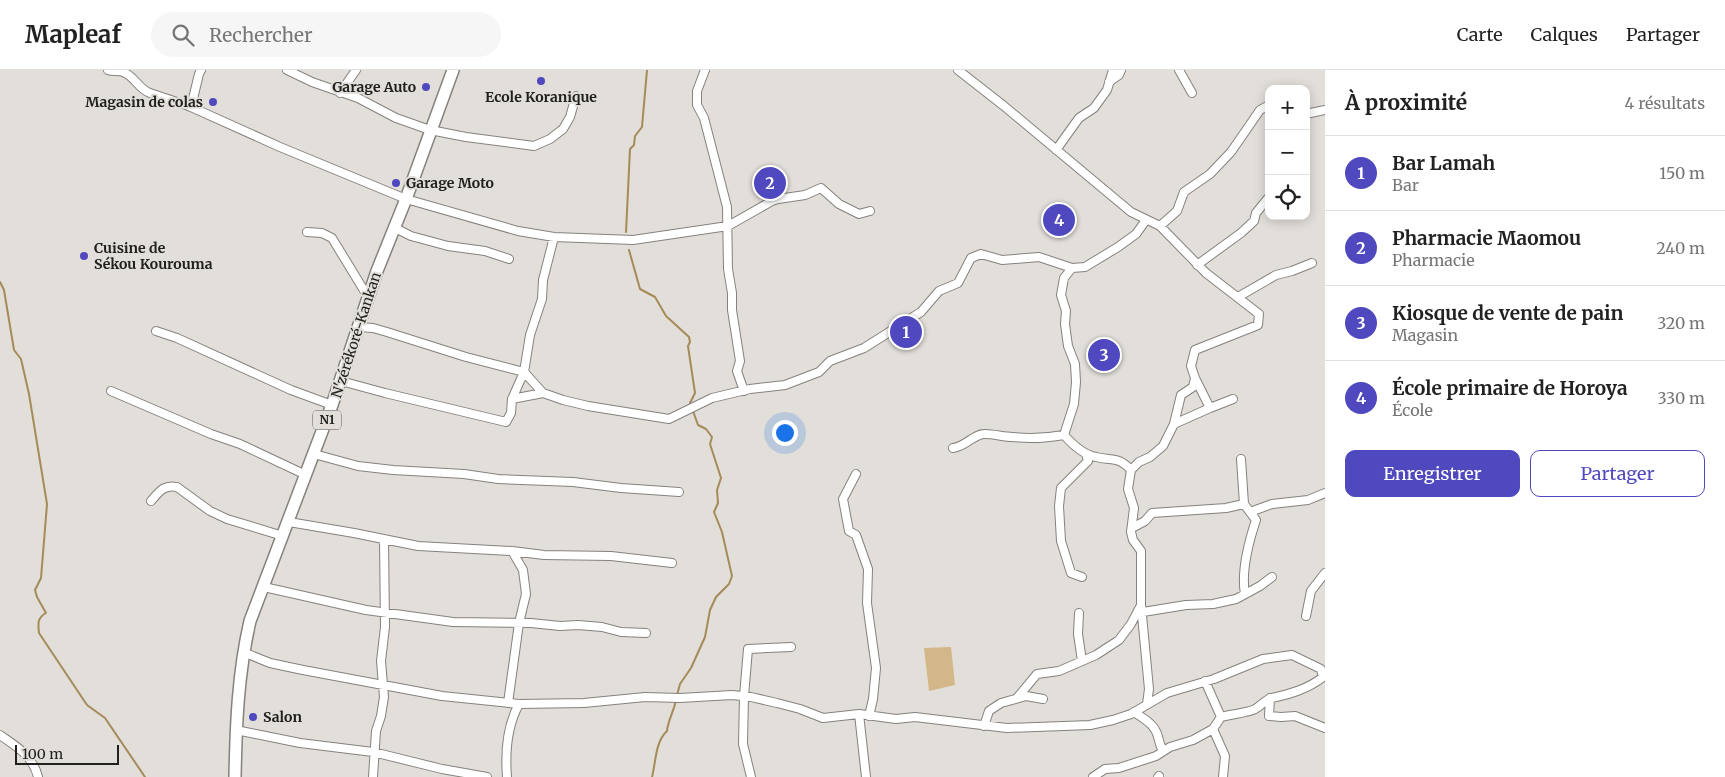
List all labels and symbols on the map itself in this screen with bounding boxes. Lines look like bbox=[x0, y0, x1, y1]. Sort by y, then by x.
marker: Ecole Koranique bbox=[535, 75, 547, 87]
place label: Garage Auto bbox=[332, 78, 416, 96]
marker: Garage Auto bbox=[420, 81, 432, 93]
place label: Ecole Koranique bbox=[485, 88, 597, 106]
place label: Magasin de colas bbox=[85, 93, 203, 111]
marker: Magasin de colas bbox=[207, 96, 219, 108]
pin: 2 bbox=[754, 164, 786, 202]
place label: Garage Moto bbox=[406, 174, 494, 192]
marker: Garage Moto bbox=[390, 177, 402, 189]
pin: 4 bbox=[1043, 201, 1075, 239]
place label: Cuisine de Sékou Kourouma bbox=[94, 239, 213, 273]
marker: Cuisine de Sékou Kourouma bbox=[78, 250, 90, 262]
street label: N'zérékoré-Kankan bbox=[327, 270, 385, 400]
pin: 1 bbox=[890, 313, 922, 351]
pin: 3 bbox=[1088, 336, 1120, 374]
road number: N1 bbox=[313, 410, 341, 430]
your location bbox=[772, 420, 798, 446]
place label: Salon bbox=[263, 708, 302, 726]
marker: Salon bbox=[247, 711, 259, 723]
scale bar bbox=[15, 742, 119, 765]

